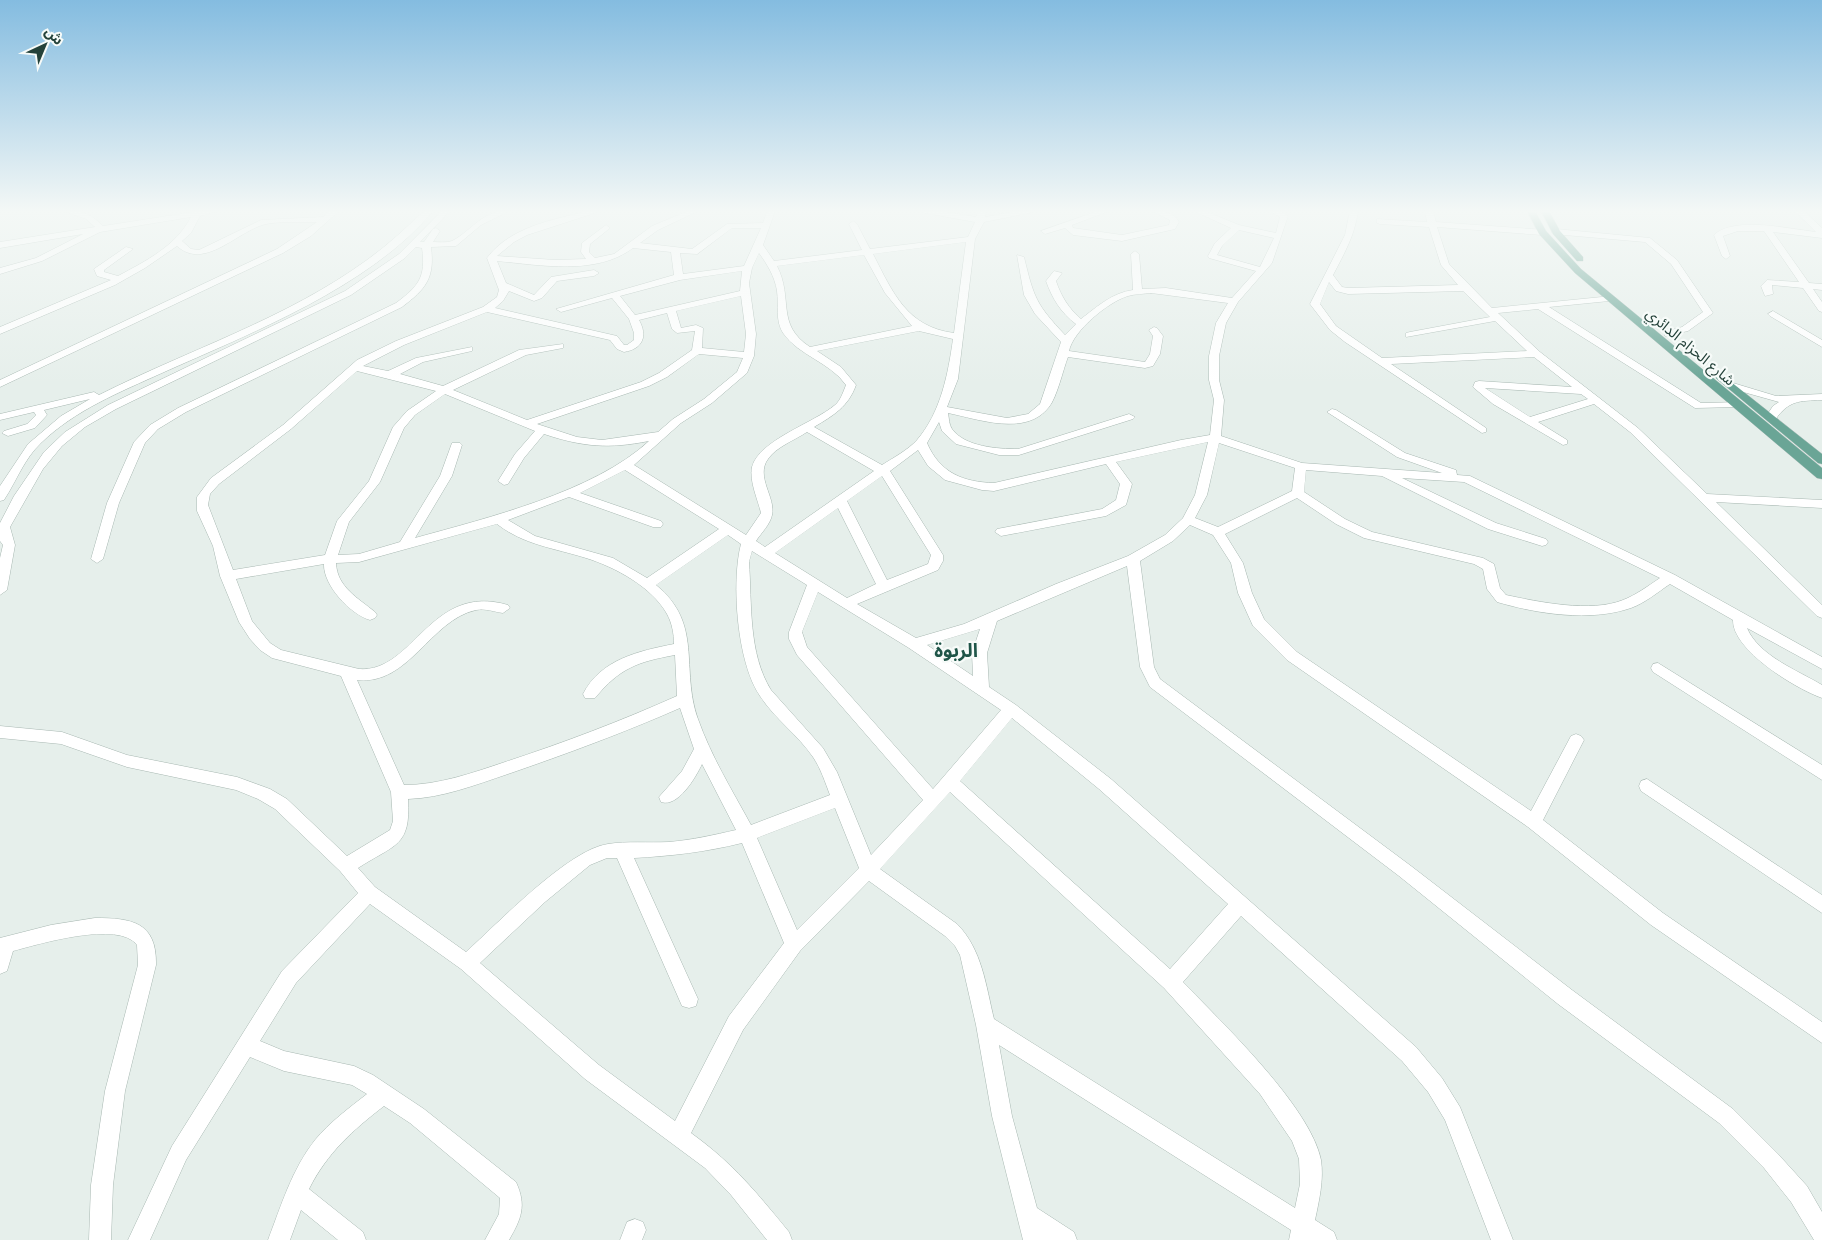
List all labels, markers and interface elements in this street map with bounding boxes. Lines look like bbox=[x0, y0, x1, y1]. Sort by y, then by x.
north arrow bbox=[20, 20, 70, 70]
text: ش bbox=[42, 23, 67, 48]
street label: شارع الحزام الدائري bbox=[1640, 304, 1739, 392]
district label: الربوة bbox=[934, 638, 978, 662]

